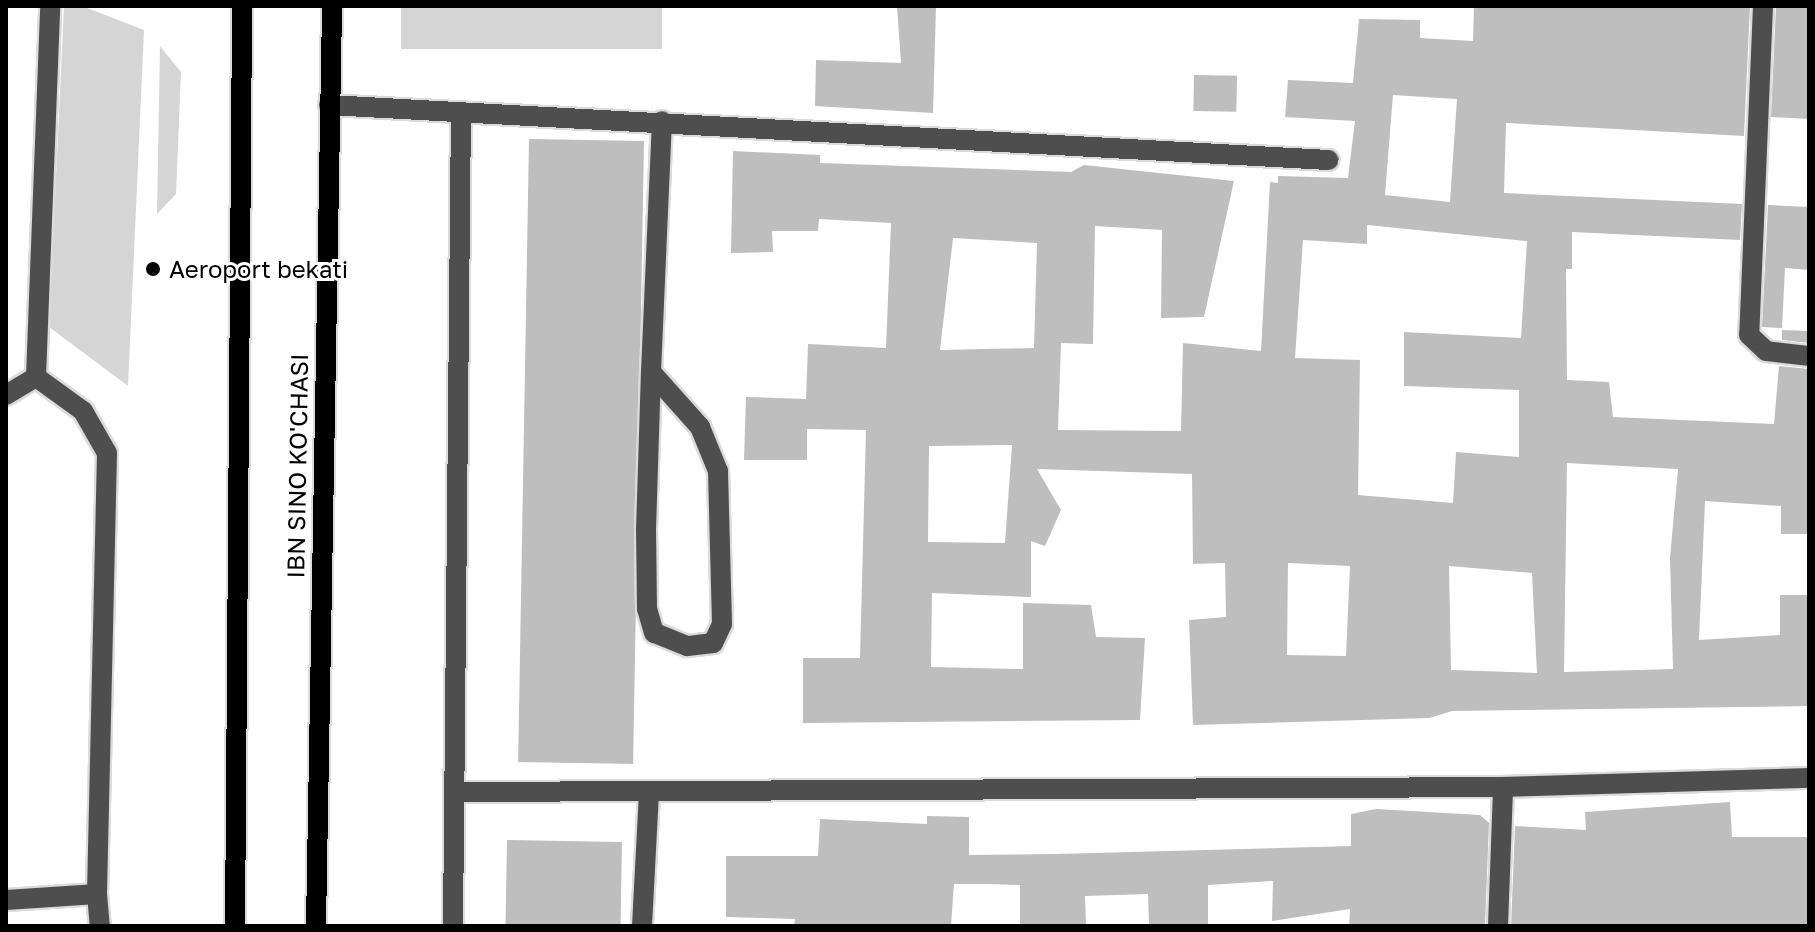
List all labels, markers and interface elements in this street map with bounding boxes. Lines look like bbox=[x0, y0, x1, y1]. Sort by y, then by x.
place label: Aeroport bekati bbox=[169, 255, 348, 283]
marker: Aeroport bekati bbox=[144, 260, 162, 278]
street label: IBN SINO KO'CHASI bbox=[281, 353, 313, 579]

